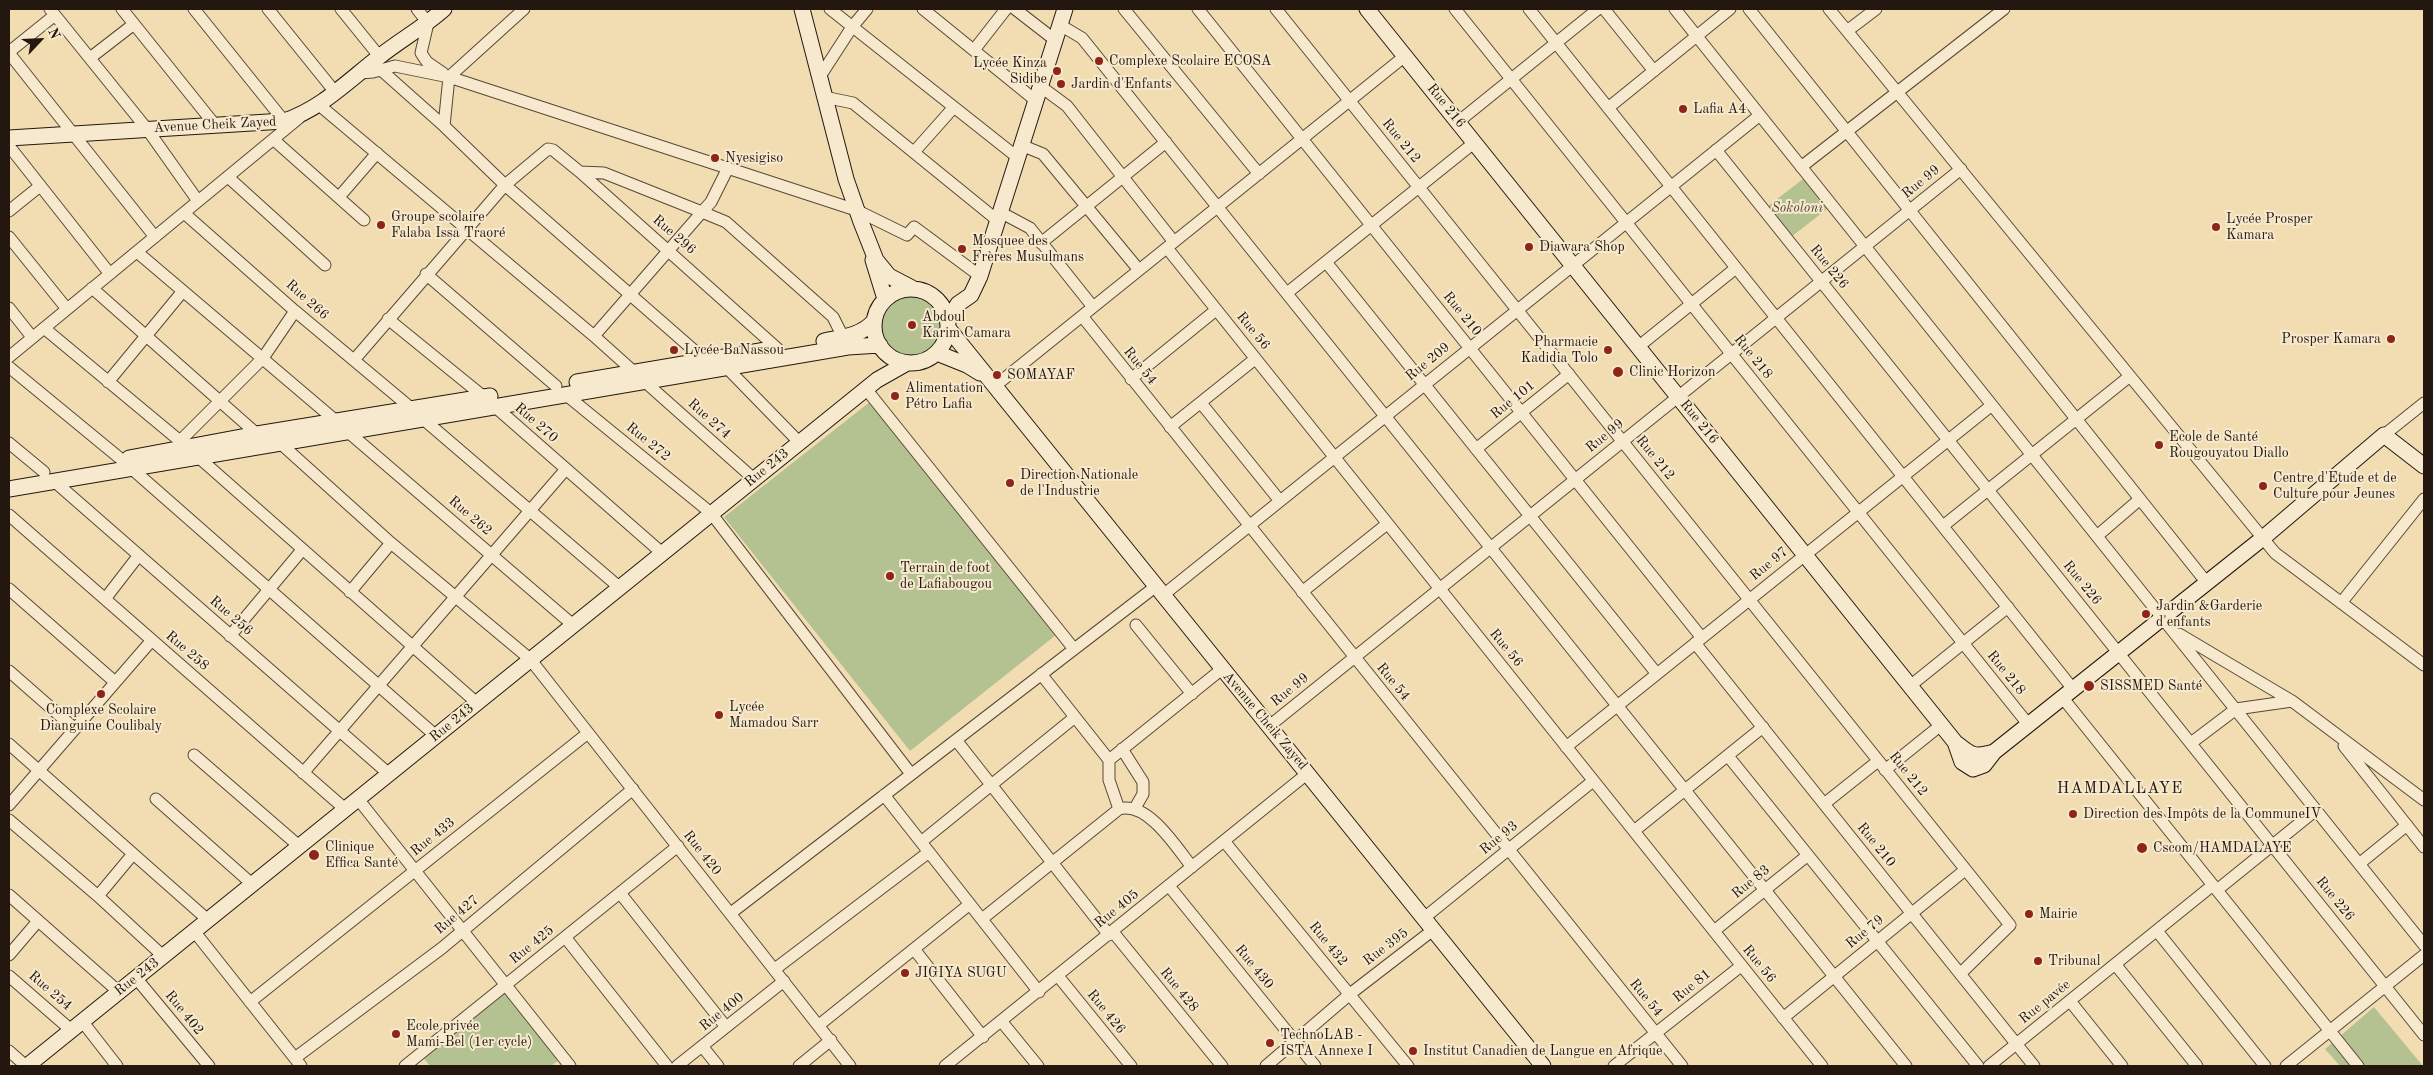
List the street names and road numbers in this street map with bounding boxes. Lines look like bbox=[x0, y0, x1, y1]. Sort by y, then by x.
street label: Rue 216 bbox=[1423, 80, 1469, 132]
street label: Avenue Cheik Zayed bbox=[153, 113, 277, 137]
street label: Rue 212 bbox=[1378, 115, 1424, 167]
street label: Rue 99 bbox=[1899, 162, 1943, 202]
street label: Rue 296 bbox=[649, 212, 699, 258]
street label: Rue 226 bbox=[1806, 241, 1852, 293]
street label: Rue 266 bbox=[282, 276, 332, 324]
street label: Rue 210 bbox=[1439, 288, 1485, 340]
street label: Rue 56 bbox=[1233, 309, 1273, 353]
street label: Rue 218 bbox=[1730, 331, 1776, 383]
street label: Rue 209 bbox=[1402, 339, 1454, 385]
street label: Rue 54 bbox=[1120, 344, 1160, 388]
street label: Rue 101 bbox=[1487, 377, 1539, 423]
street label: Rue 274 bbox=[684, 395, 734, 443]
street label: Rue 216 bbox=[1676, 396, 1722, 448]
street label: Rue 270 bbox=[511, 400, 561, 446]
street label: Rue 99 bbox=[1583, 416, 1627, 456]
street label: Rue 272 bbox=[622, 419, 674, 465]
street label: Rue 212 bbox=[1632, 432, 1678, 484]
street label: Rue 243 bbox=[741, 445, 793, 491]
street label: Rue 262 bbox=[445, 493, 495, 539]
street label: Rue 97 bbox=[1747, 544, 1791, 584]
street label: Rue 226 bbox=[2059, 557, 2105, 609]
street label: Rue 256 bbox=[206, 593, 256, 639]
street label: Rue 56 bbox=[1486, 626, 1526, 670]
street label: Rue 258 bbox=[162, 628, 212, 674]
street label: Rue 218 bbox=[1983, 647, 2029, 699]
street label: Rue 54 bbox=[1373, 660, 1413, 704]
street label: Avenue Cheik Zayed bbox=[1219, 668, 1311, 774]
street label: Rue 99 bbox=[1268, 670, 1312, 710]
street label: Rue 243 bbox=[426, 700, 478, 746]
street label: Rue 212 bbox=[1885, 748, 1931, 800]
street label: Rue 433 bbox=[407, 814, 459, 860]
street label: Rue 93 bbox=[1477, 818, 1521, 858]
street label: Rue 210 bbox=[1853, 819, 1899, 871]
street label: Rue 420 bbox=[679, 827, 725, 879]
street label: Rue 83 bbox=[1729, 862, 1773, 902]
street label: Rue 226 bbox=[2312, 873, 2358, 925]
street label: Rue 405 bbox=[1091, 886, 1143, 932]
street label: Rue 427 bbox=[432, 892, 482, 938]
street label: Rue 79 bbox=[1843, 912, 1887, 952]
street label: Rue 432 bbox=[1305, 918, 1351, 970]
street label: Rue 425 bbox=[506, 922, 558, 968]
street label: Rue 395 bbox=[1360, 925, 1412, 969]
street label: Rue 430 bbox=[1231, 941, 1277, 993]
street label: Rue 56 bbox=[1739, 942, 1779, 986]
street label: Rue 243 bbox=[111, 954, 163, 1000]
street label: Rue 428 bbox=[1156, 964, 1202, 1016]
street label: Rue 81 bbox=[1670, 966, 1714, 1006]
street label: Rue 254 bbox=[25, 968, 75, 1014]
street label: Rue 54 bbox=[1626, 976, 1666, 1020]
street label: Rue pavée bbox=[2016, 976, 2074, 1028]
street label: Rue 426 bbox=[1083, 986, 1129, 1038]
street label: Rue 402 bbox=[161, 987, 207, 1039]
street label: Rue 400 bbox=[696, 989, 748, 1035]

